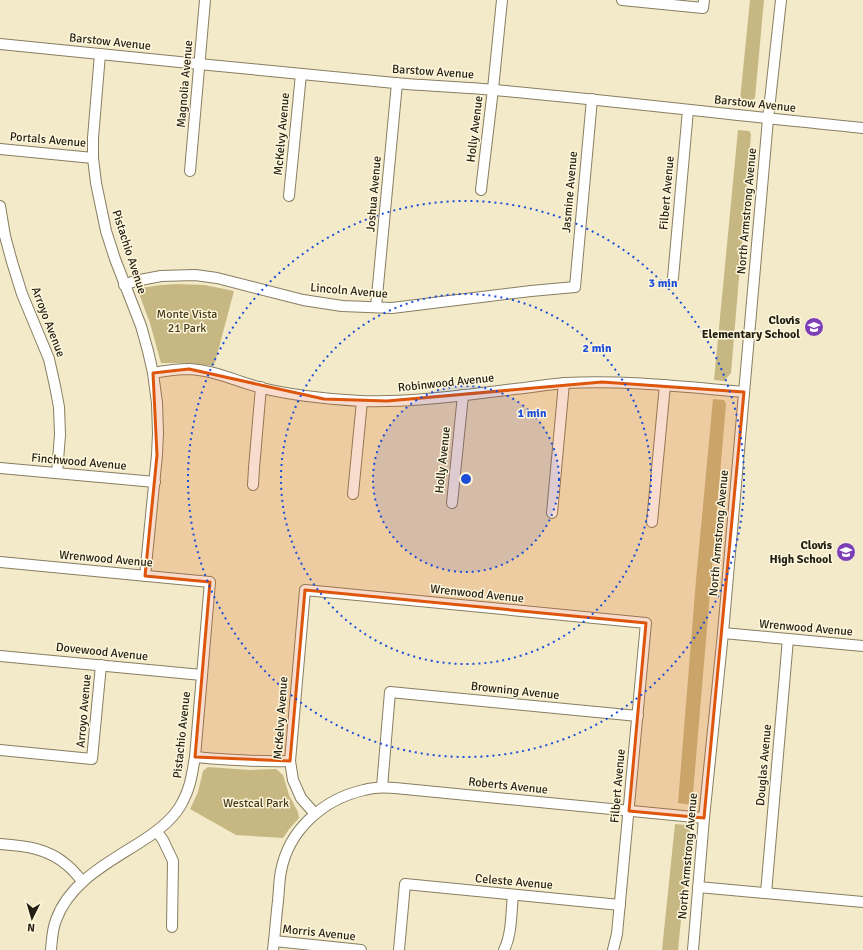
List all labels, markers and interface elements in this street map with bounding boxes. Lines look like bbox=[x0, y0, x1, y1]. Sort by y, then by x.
street label: Barstow Avenue bbox=[68, 30, 152, 54]
street label: Magnolia Avenue bbox=[174, 40, 196, 128]
street label: Barstow Avenue bbox=[392, 62, 474, 82]
street label: McKelvy Avenue bbox=[271, 92, 293, 176]
street label: Barstow Avenue bbox=[713, 92, 797, 116]
street label: Holly Avenue bbox=[463, 95, 487, 163]
street label: Portals Avenue bbox=[9, 129, 87, 151]
street label: North Armstrong Avenue bbox=[734, 147, 760, 275]
street label: Jasmine Avenue bbox=[559, 151, 581, 233]
street label: Joshua Avenue bbox=[363, 155, 385, 233]
street label: Filbert Avenue bbox=[656, 155, 678, 231]
street label: Pistachio Avenue bbox=[108, 208, 150, 296]
text: 3 min bbox=[649, 276, 678, 291]
street label: Lincoln Avenue bbox=[310, 280, 388, 302]
street label: Arroyo Avenue bbox=[28, 285, 68, 359]
park label: Monte Vista 21 Park bbox=[157, 307, 217, 336]
place label: Clovis Elementary School bbox=[702, 313, 801, 342]
school or university icon: Clovis Elementary School bbox=[803, 316, 825, 338]
text: 2 min bbox=[583, 341, 612, 356]
street label: Robinwood Avenue bbox=[397, 370, 495, 396]
text: 1 min bbox=[518, 406, 547, 421]
street label: Holly Avenue bbox=[432, 426, 454, 494]
street label: Finchwood Avenue bbox=[31, 450, 127, 474]
street label: North Armstrong Avenue bbox=[706, 469, 732, 597]
centre of rings bbox=[459, 472, 473, 486]
place label: Clovis High School bbox=[769, 538, 833, 567]
school or university icon: Clovis High School bbox=[835, 541, 857, 563]
street label: Wrenwood Avenue bbox=[58, 547, 154, 571]
street label: Wrenwood Avenue bbox=[429, 582, 525, 606]
street label: Wrenwood Avenue bbox=[758, 616, 854, 640]
street label: Dovewood Avenue bbox=[55, 640, 149, 664]
street label: Arroyo Avenue bbox=[73, 674, 95, 748]
street label: McKelvy Avenue bbox=[271, 676, 291, 760]
street label: Browning Avenue bbox=[470, 679, 560, 703]
street label: Pistachio Avenue bbox=[170, 691, 194, 779]
street label: Douglas Avenue bbox=[753, 724, 775, 806]
street label: Filbert Avenue bbox=[607, 748, 629, 824]
street label: Roberts Avenue bbox=[467, 774, 549, 798]
street label: North Armstrong Avenue bbox=[675, 792, 701, 920]
park label: Westcal Park bbox=[223, 796, 289, 811]
street label: Celeste Avenue bbox=[474, 871, 554, 893]
north arrow bbox=[12, 898, 52, 938]
text: N bbox=[27, 921, 36, 934]
street label: Morris Avenue bbox=[282, 922, 356, 944]

